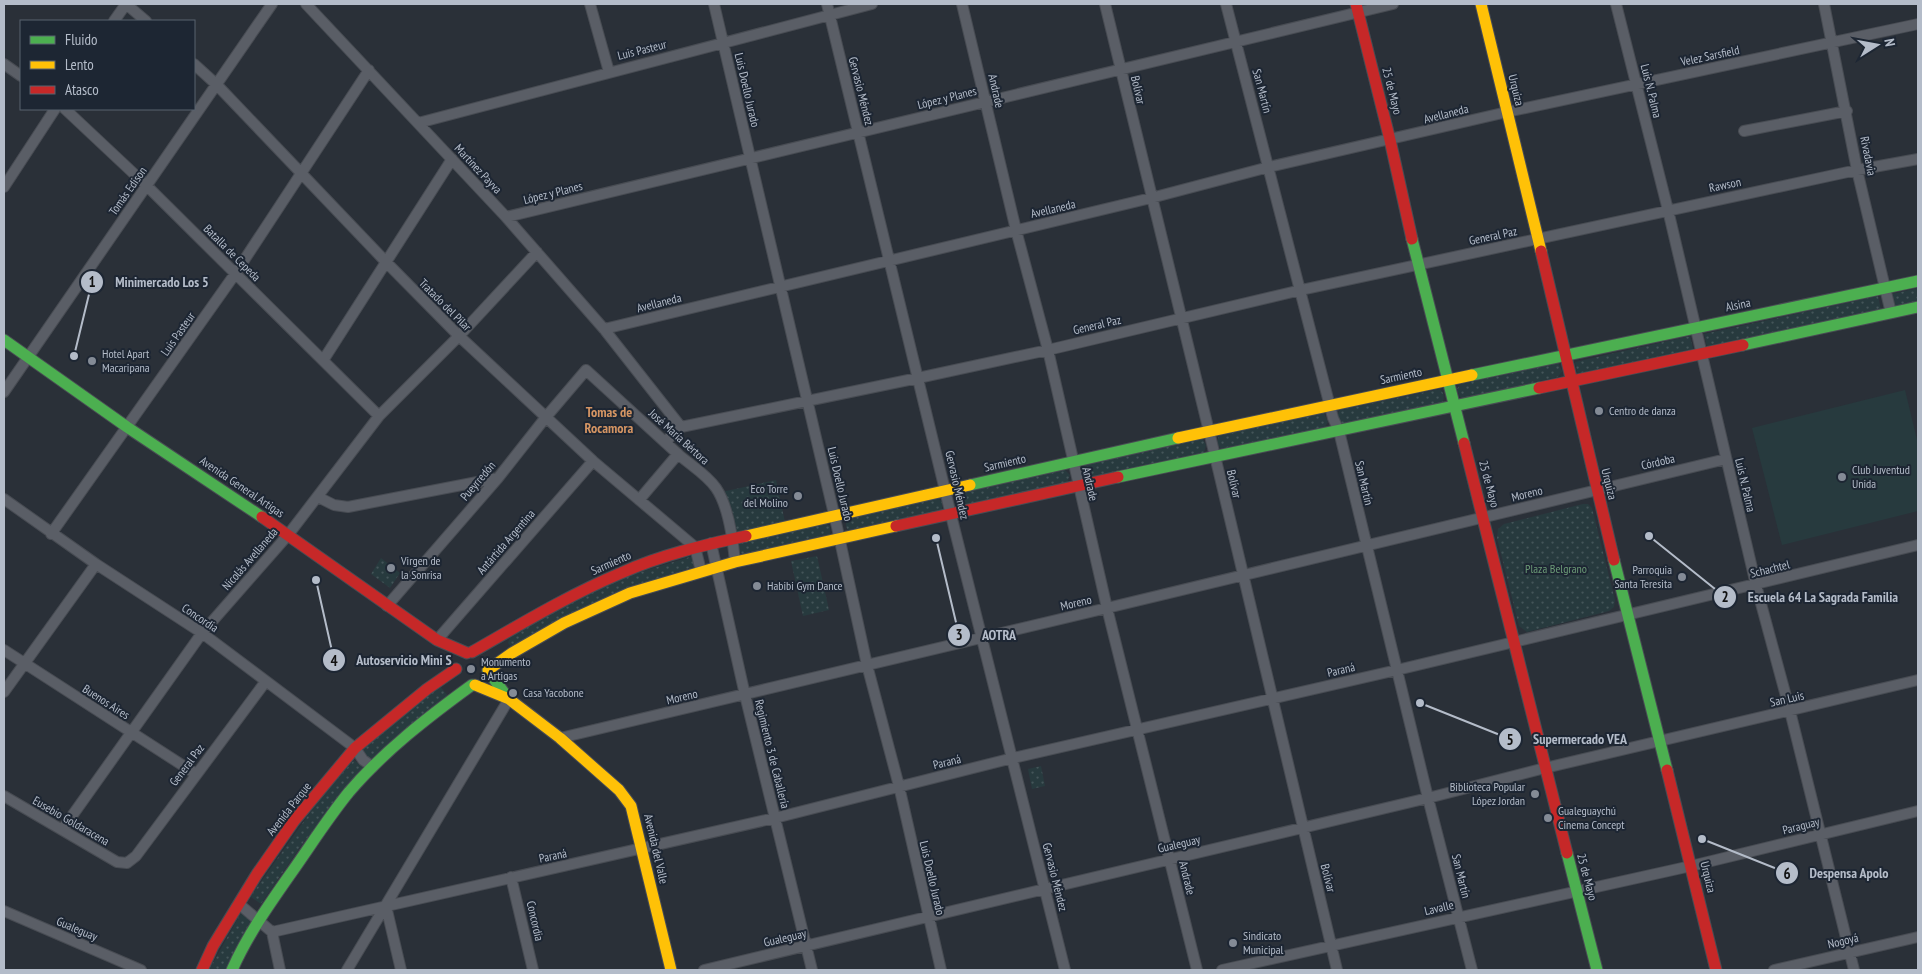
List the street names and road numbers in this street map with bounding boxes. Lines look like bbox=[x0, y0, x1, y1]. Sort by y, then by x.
street label: Luis Pasteur bbox=[616, 36, 669, 63]
street label: Velez Sarsfield bbox=[1678, 42, 1741, 69]
street label: Luis Doello Jurado bbox=[732, 51, 763, 128]
street label: Gervasio Méndez bbox=[846, 55, 877, 127]
street label: Luis N. Palma bbox=[1638, 62, 1665, 119]
street label: 25 de Mayo bbox=[1379, 66, 1406, 116]
street label: San Martín bbox=[1249, 67, 1276, 115]
street label: Andrade bbox=[985, 72, 1008, 109]
street label: Urquiza bbox=[1505, 73, 1528, 107]
street label: Bolívar bbox=[1128, 74, 1149, 106]
street label: López y Planes bbox=[916, 83, 978, 112]
street label: Avellaneda bbox=[1422, 101, 1470, 126]
street label: Rivadavia bbox=[1857, 135, 1880, 177]
street label: Martínez Payva bbox=[452, 141, 505, 197]
street label: Tomás Edison bbox=[105, 163, 150, 218]
street label: Rawson bbox=[1708, 174, 1742, 195]
street label: López y Planes bbox=[522, 178, 584, 207]
street label: Avellaneda bbox=[1029, 196, 1077, 221]
street label: Batalla de Cepeda bbox=[201, 221, 264, 284]
street label: General Paz bbox=[1468, 223, 1518, 248]
street label: Tratado del Pilar bbox=[416, 275, 475, 334]
street label: Avellaneda bbox=[635, 290, 683, 315]
street label: Alsina bbox=[1724, 295, 1752, 314]
street label: Luis Pasteur bbox=[157, 308, 198, 358]
street label: General Paz bbox=[1071, 312, 1122, 337]
street label: Sarmiento bbox=[1379, 364, 1423, 387]
street label: José María Bértora bbox=[645, 405, 713, 468]
street label: Luis Doello Jurado bbox=[825, 445, 856, 522]
street label: Gervasio Méndez bbox=[942, 449, 973, 521]
street label: Sarmiento bbox=[983, 450, 1027, 475]
street label: Córdoba bbox=[1640, 450, 1676, 473]
street label: Avenida General Artigas bbox=[197, 453, 287, 520]
street label: Luis N. Palma bbox=[1732, 456, 1759, 513]
street label: Pueyrredón bbox=[457, 458, 498, 503]
street label: San Martín bbox=[1352, 459, 1377, 506]
street label: 25 de Mayo bbox=[1476, 459, 1503, 509]
street label: Andrade bbox=[1079, 465, 1102, 502]
street label: Urquiza bbox=[1598, 467, 1621, 501]
street label: Bolívar bbox=[1224, 468, 1245, 500]
street label: Moreno bbox=[1510, 482, 1544, 505]
street label: Antártida Argentina bbox=[473, 506, 538, 577]
street label: Nicolás Avellaneda bbox=[218, 524, 281, 593]
street label: Sarmiento bbox=[588, 547, 633, 578]
street label: Schachtel bbox=[1749, 556, 1791, 581]
street label: Moreno bbox=[1059, 592, 1093, 613]
street label: Concordia bbox=[179, 600, 222, 635]
street label: Paraná bbox=[1326, 659, 1356, 680]
street label: Buenos Aires bbox=[80, 681, 133, 722]
street label: Moreno bbox=[665, 686, 699, 707]
street label: San Luis bbox=[1768, 687, 1805, 710]
street label: Regimiento 3 de Caballería bbox=[752, 698, 793, 810]
street label: General Paz bbox=[166, 741, 207, 789]
street label: Paraná bbox=[931, 751, 962, 772]
street label: Avenida Parque bbox=[263, 779, 314, 838]
street label: Eusebio Goldaracena bbox=[30, 793, 112, 849]
street label: Avenida del Valle bbox=[641, 813, 672, 885]
street label: Paraguay bbox=[1781, 814, 1821, 837]
street label: Gualeguay bbox=[1156, 831, 1202, 856]
street label: Luis Doello Jurado bbox=[917, 839, 948, 916]
street label: Gervasio Méndez bbox=[1040, 841, 1071, 913]
street label: Paraná bbox=[538, 845, 568, 866]
street label: San Martín bbox=[1449, 852, 1474, 900]
street label: 25 de Mayo bbox=[1574, 852, 1601, 902]
street label: Andrade bbox=[1176, 859, 1199, 896]
street label: Urquiza bbox=[1697, 860, 1720, 894]
street label: Bolívar bbox=[1318, 862, 1339, 894]
street label: Lavalle bbox=[1423, 897, 1455, 918]
street label: Concordia bbox=[524, 899, 547, 943]
street label: Gualeguay bbox=[54, 913, 100, 944]
street label: Gualeguay bbox=[762, 925, 808, 950]
street label: Nogoyá bbox=[1826, 930, 1860, 951]

